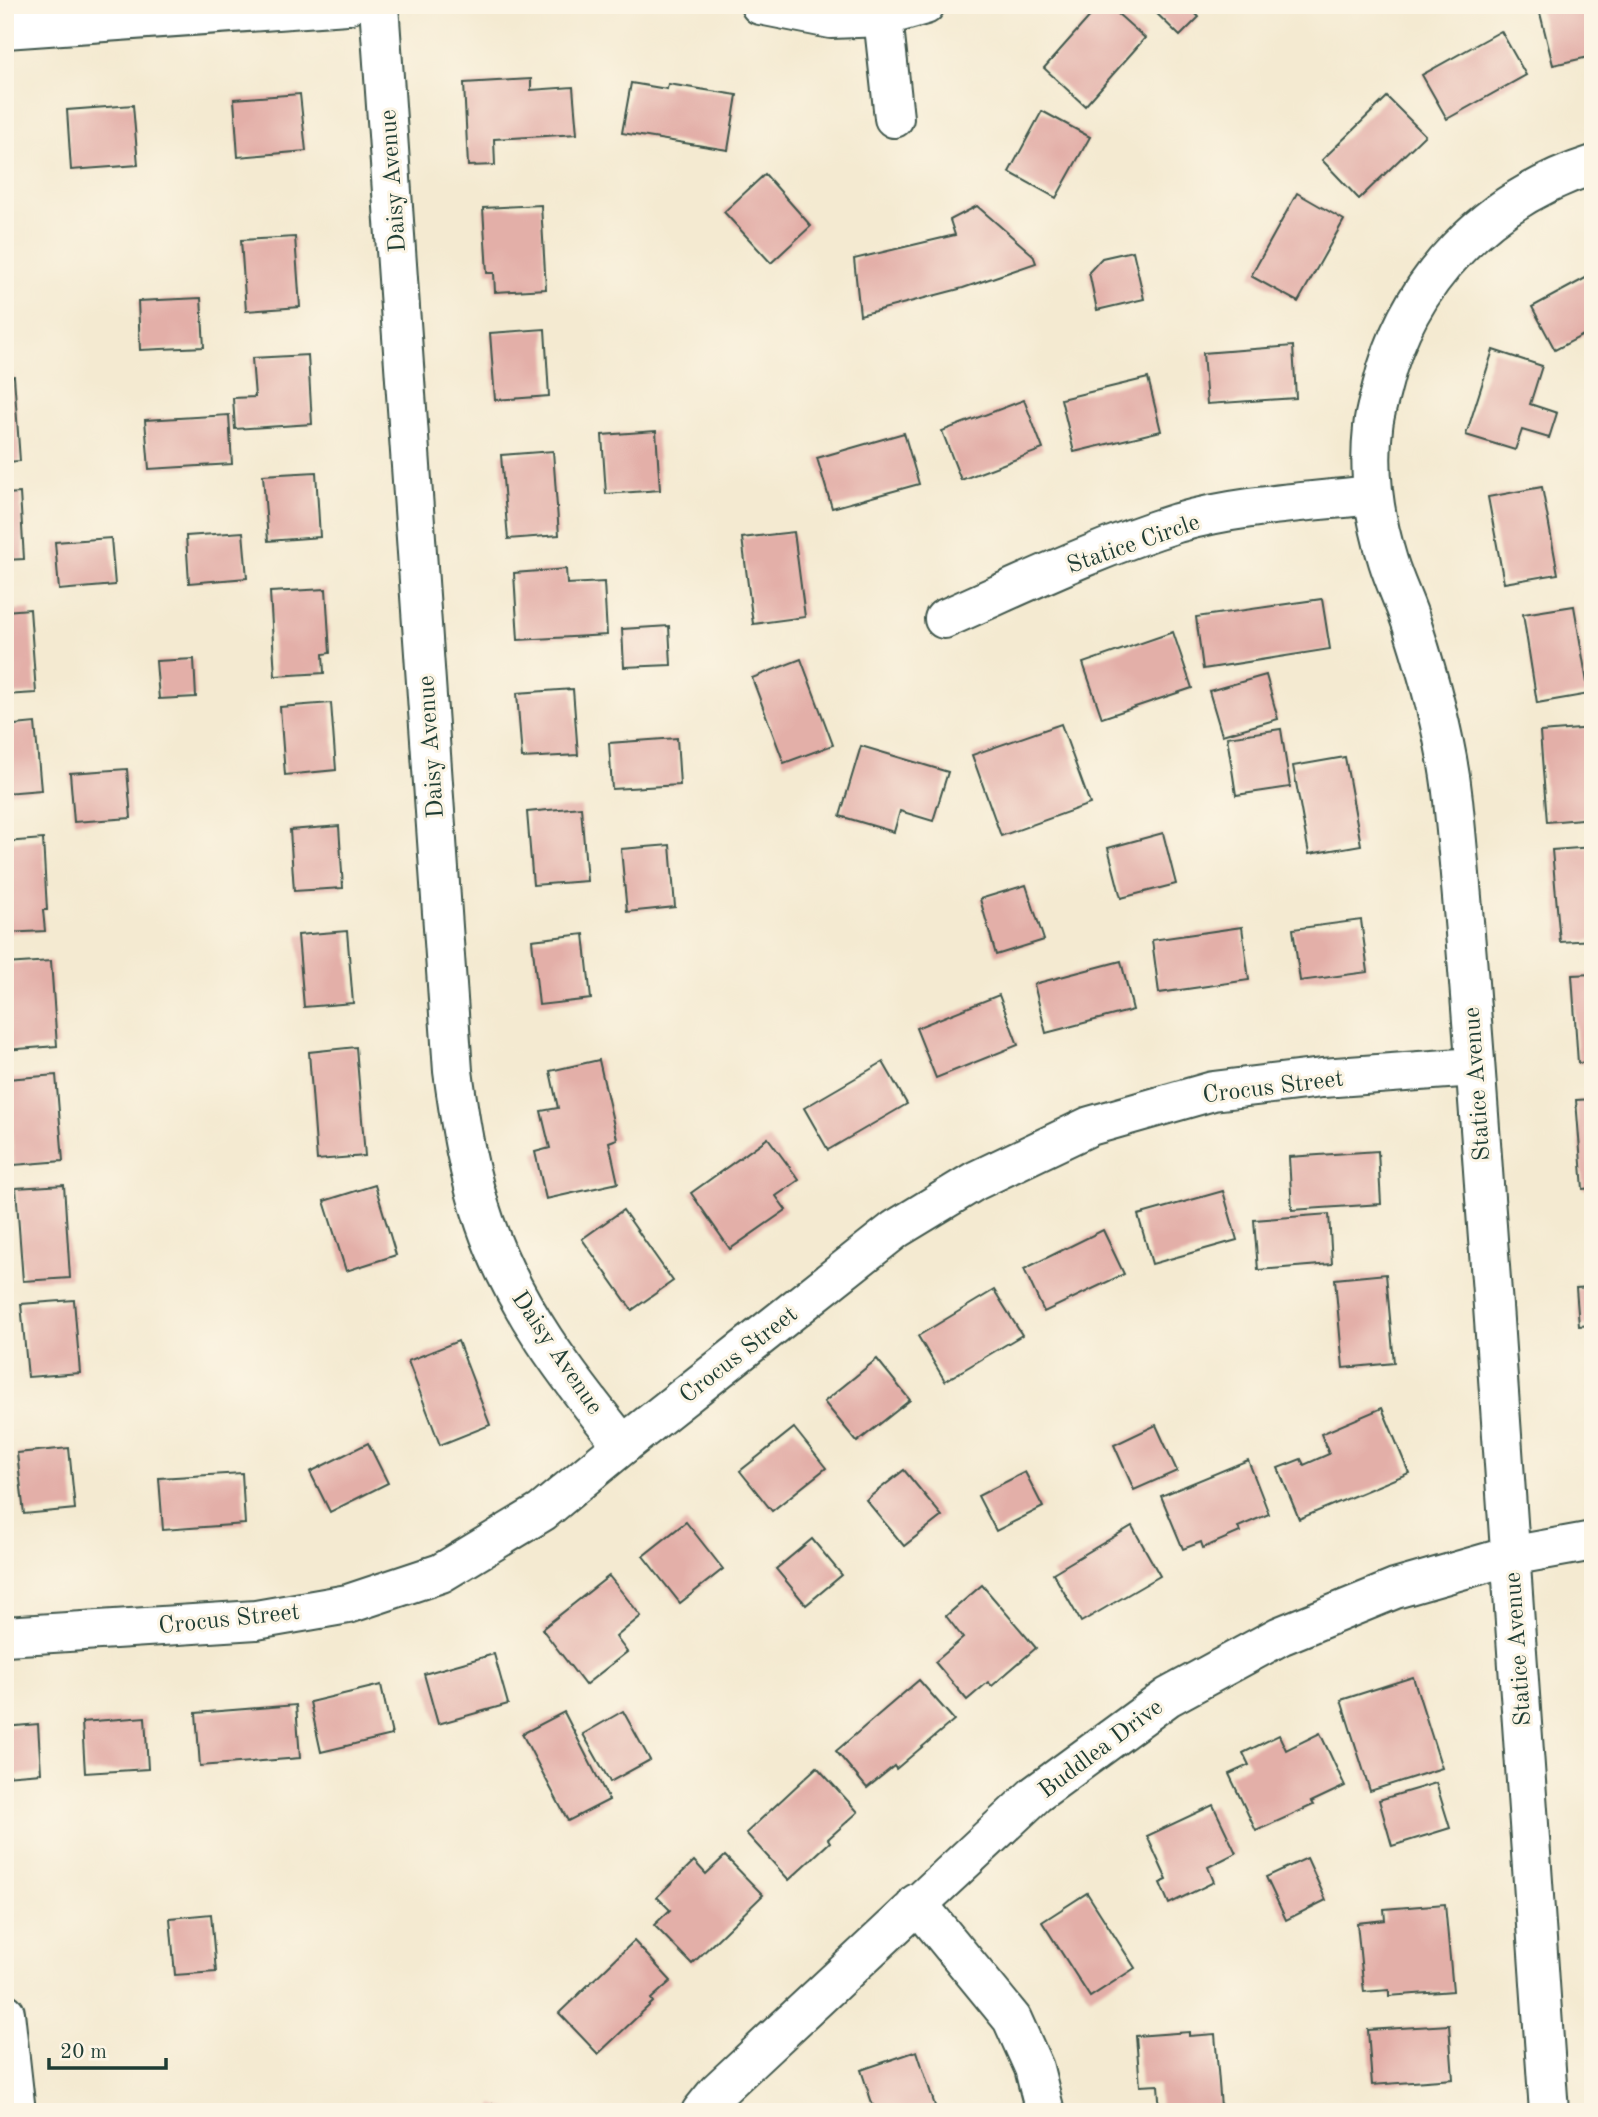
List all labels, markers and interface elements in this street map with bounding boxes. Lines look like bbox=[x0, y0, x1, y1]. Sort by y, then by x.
street label: Daisy Avenue bbox=[377, 109, 411, 253]
street label: Statice Circle bbox=[1064, 511, 1203, 579]
street label: Daisy Avenue bbox=[415, 675, 449, 819]
street label: Statice Avenue bbox=[1461, 1006, 1495, 1162]
street label: Crocus Street bbox=[1201, 1067, 1345, 1109]
street label: Daisy Avenue bbox=[506, 1287, 606, 1419]
street label: Crocus Street bbox=[676, 1302, 803, 1409]
street label: Statice Avenue bbox=[1502, 1571, 1536, 1727]
street label: Crocus Street bbox=[157, 1601, 301, 1639]
street label: Buddlea Drive bbox=[1035, 1695, 1168, 1804]
scale bar bbox=[49, 2026, 166, 2070]
text: 20 m bbox=[60, 2042, 107, 2063]

